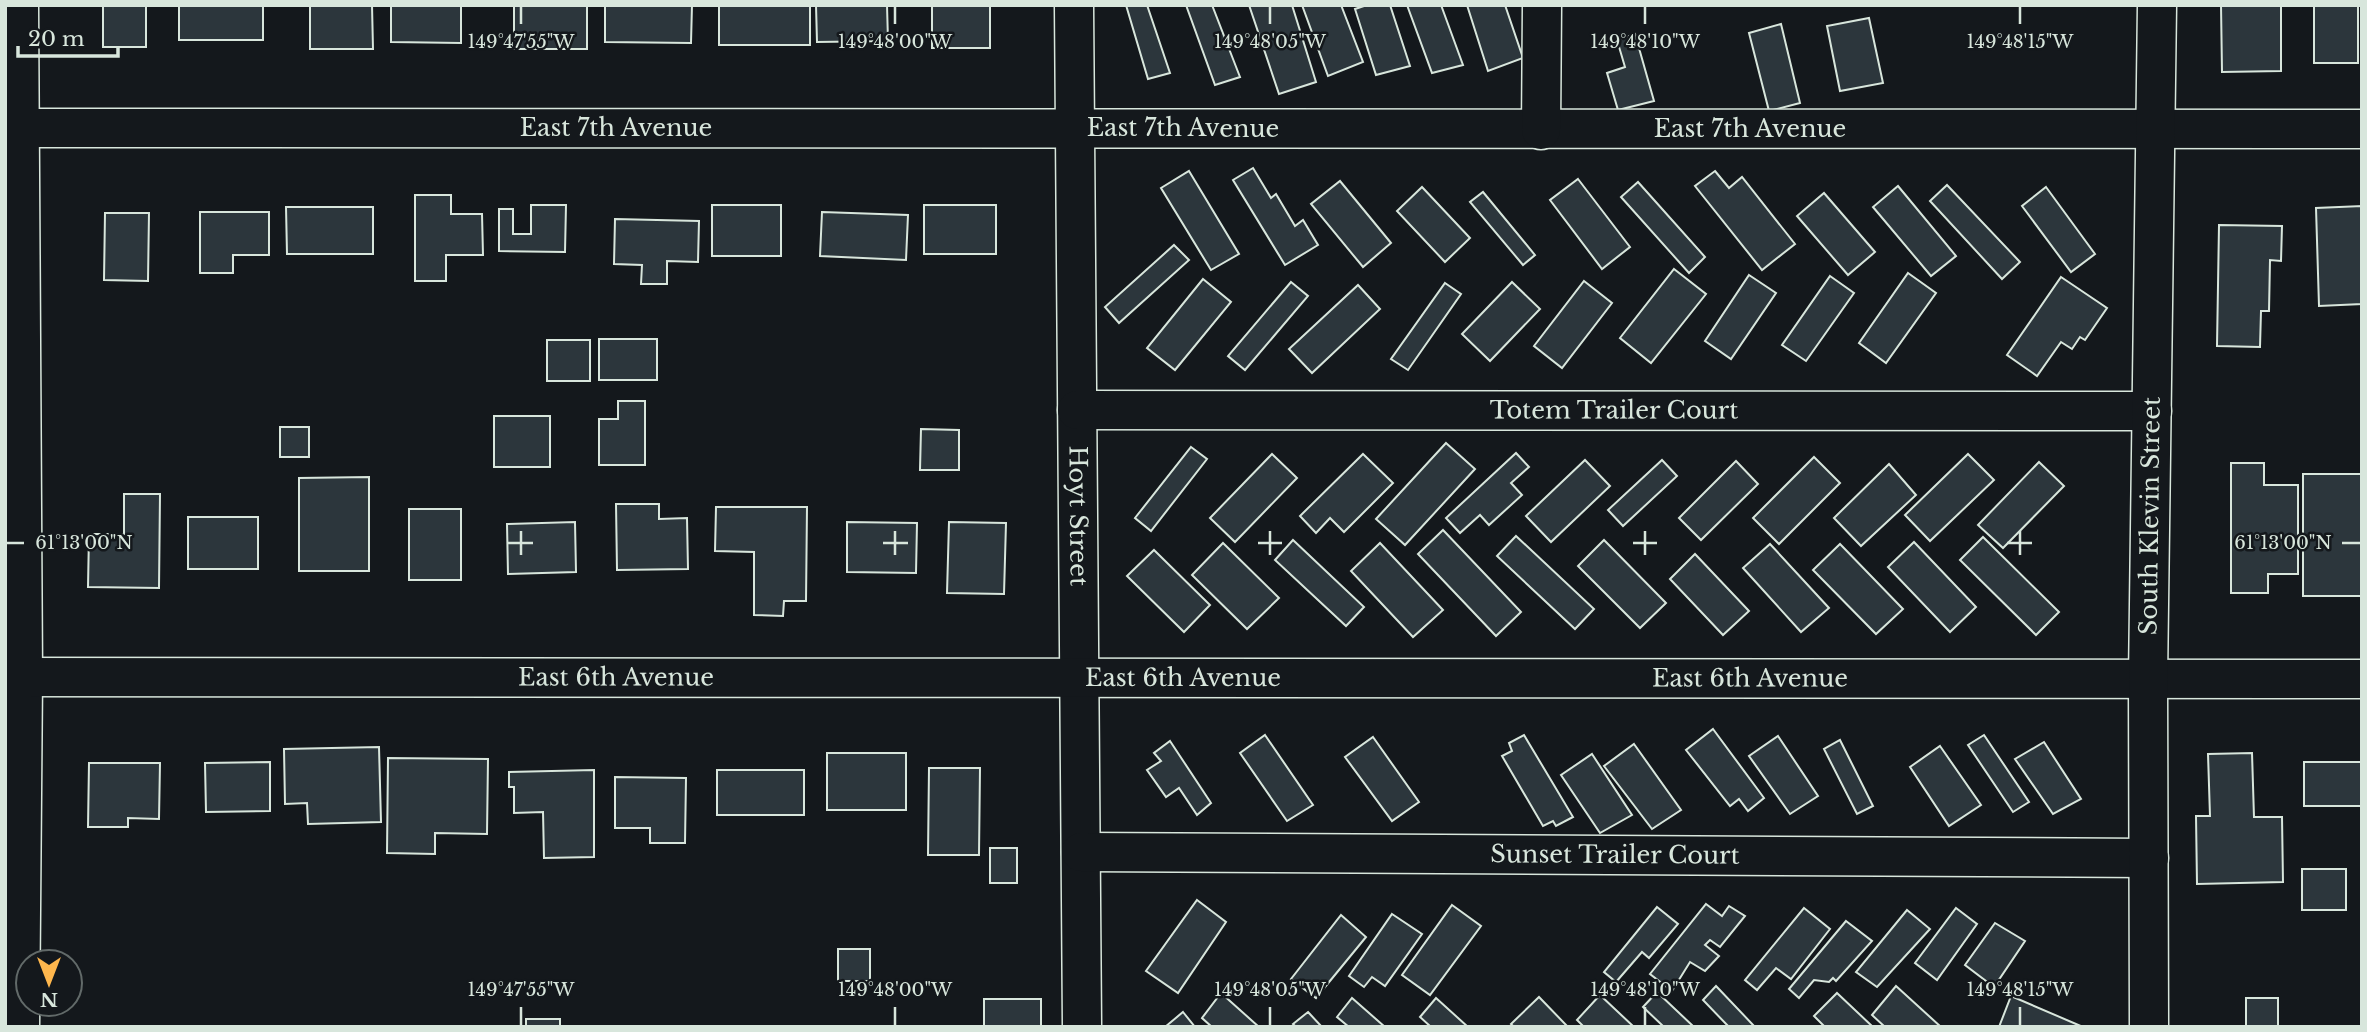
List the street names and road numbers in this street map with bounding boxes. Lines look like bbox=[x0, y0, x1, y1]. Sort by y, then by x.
street label: East 7th Avenue bbox=[520, 113, 712, 142]
street label: East 7th Avenue bbox=[1087, 113, 1279, 143]
street label: East 7th Avenue bbox=[1654, 114, 1846, 143]
street label: Totem Trailer Court bbox=[1490, 395, 1738, 425]
street label: South Klevin Street bbox=[2134, 397, 2166, 635]
street label: Hoyt Street bbox=[1063, 446, 1094, 586]
street label: East 6th Avenue bbox=[518, 662, 714, 692]
street label: East 6th Avenue bbox=[1085, 663, 1281, 692]
street label: East 6th Avenue bbox=[1652, 663, 1848, 693]
street label: Sunset Trailer Court bbox=[1490, 839, 1740, 870]

